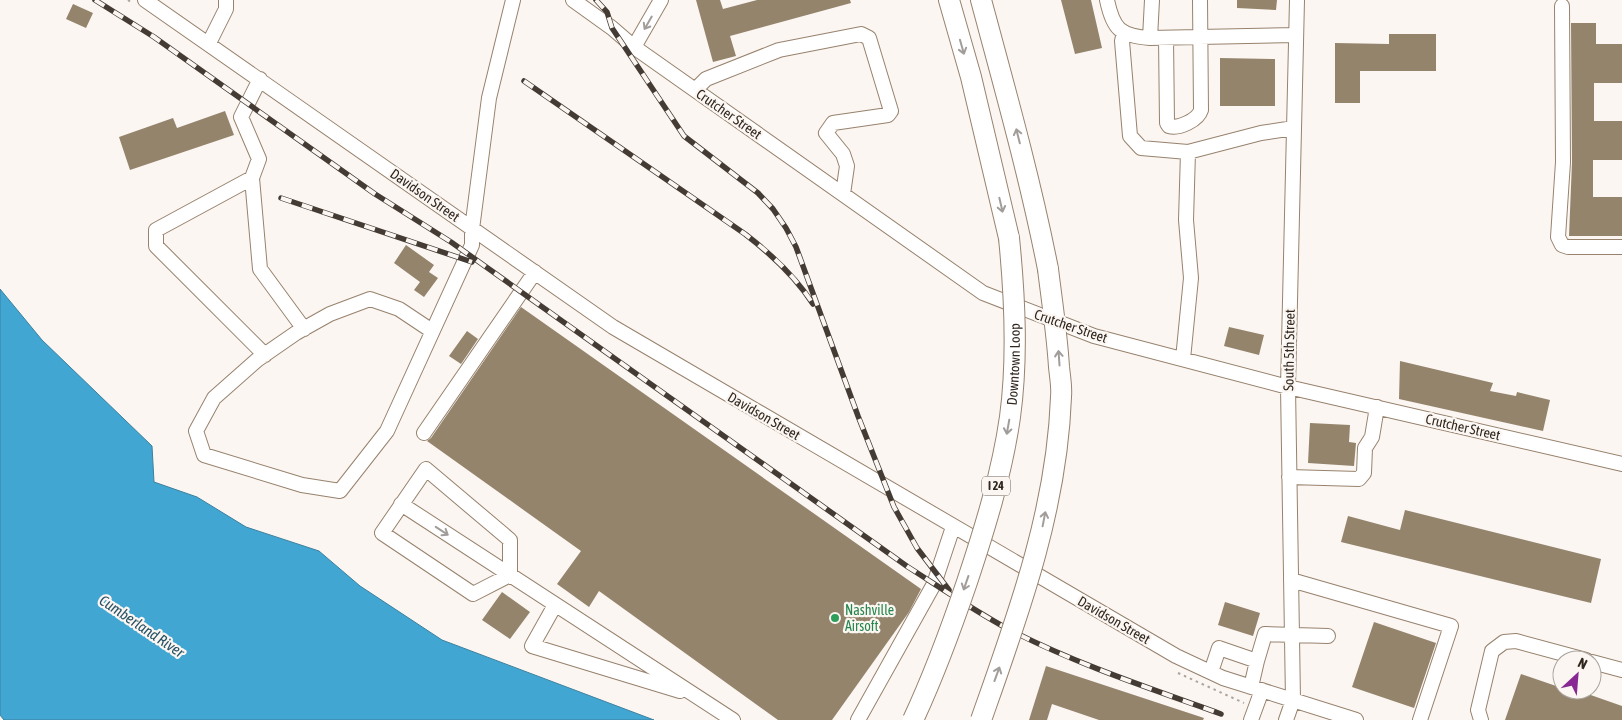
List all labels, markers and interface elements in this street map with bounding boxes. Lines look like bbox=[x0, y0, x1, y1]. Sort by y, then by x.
one-way arrow bbox=[642, 16, 652, 30]
one-way arrow bbox=[958, 38, 968, 54]
street label: Crutcher Street bbox=[693, 86, 765, 142]
one-way arrow bbox=[1013, 129, 1022, 145]
street label: Davidson Street bbox=[387, 165, 463, 225]
one-way arrow bbox=[997, 196, 1006, 212]
street label: Crutcher Street bbox=[1032, 306, 1110, 346]
street label: South 5th Street bbox=[1280, 309, 1298, 391]
street label: Downtown Loop bbox=[1004, 323, 1023, 406]
one-way arrow bbox=[1054, 350, 1063, 366]
street label: Davidson Street bbox=[725, 389, 803, 443]
street label: Crutcher Street bbox=[1424, 411, 1502, 443]
one-way arrow bbox=[1002, 418, 1012, 434]
road number: I 24 bbox=[982, 476, 1010, 496]
one-way arrow bbox=[1040, 511, 1050, 527]
one-way arrow bbox=[435, 526, 449, 536]
one-way arrow bbox=[961, 575, 971, 591]
water label: Cumberland River bbox=[96, 591, 188, 661]
street label: Davidson Street bbox=[1075, 593, 1153, 647]
place label: Nashville Airsoft bbox=[845, 602, 894, 634]
marker: Nashville Airsoft bbox=[829, 612, 841, 624]
north arrow bbox=[1552, 650, 1602, 700]
text: N bbox=[1575, 654, 1590, 672]
one-way arrow bbox=[993, 667, 1002, 682]

